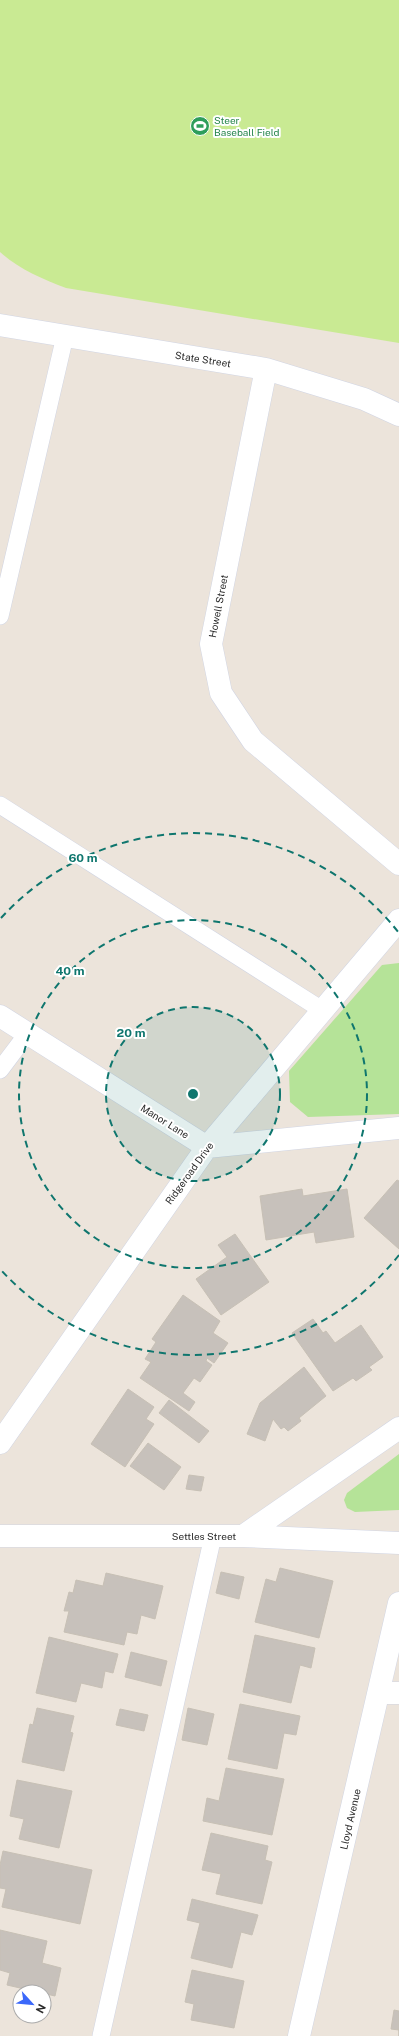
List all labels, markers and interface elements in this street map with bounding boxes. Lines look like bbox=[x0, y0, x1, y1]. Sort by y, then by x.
place label: Steer Baseball Field bbox=[214, 114, 280, 138]
sports icon: Steer Baseball Field bbox=[189, 115, 211, 137]
street label: State Street bbox=[174, 349, 232, 369]
street label: Howell Street bbox=[206, 573, 230, 639]
text: 60 m bbox=[68, 851, 98, 865]
text: 40 m bbox=[55, 964, 85, 978]
text: 20 m bbox=[117, 1026, 146, 1040]
centre of rings bbox=[186, 1087, 200, 1101]
street label: Manor Lane bbox=[139, 1101, 192, 1141]
street label: Ridgeroad Drive bbox=[162, 1139, 216, 1207]
street label: Settles Street bbox=[172, 1530, 236, 1542]
street label: Lloyd Avenue bbox=[337, 1787, 363, 1851]
north arrow bbox=[12, 1984, 52, 2024]
text: N bbox=[34, 2002, 48, 2015]

